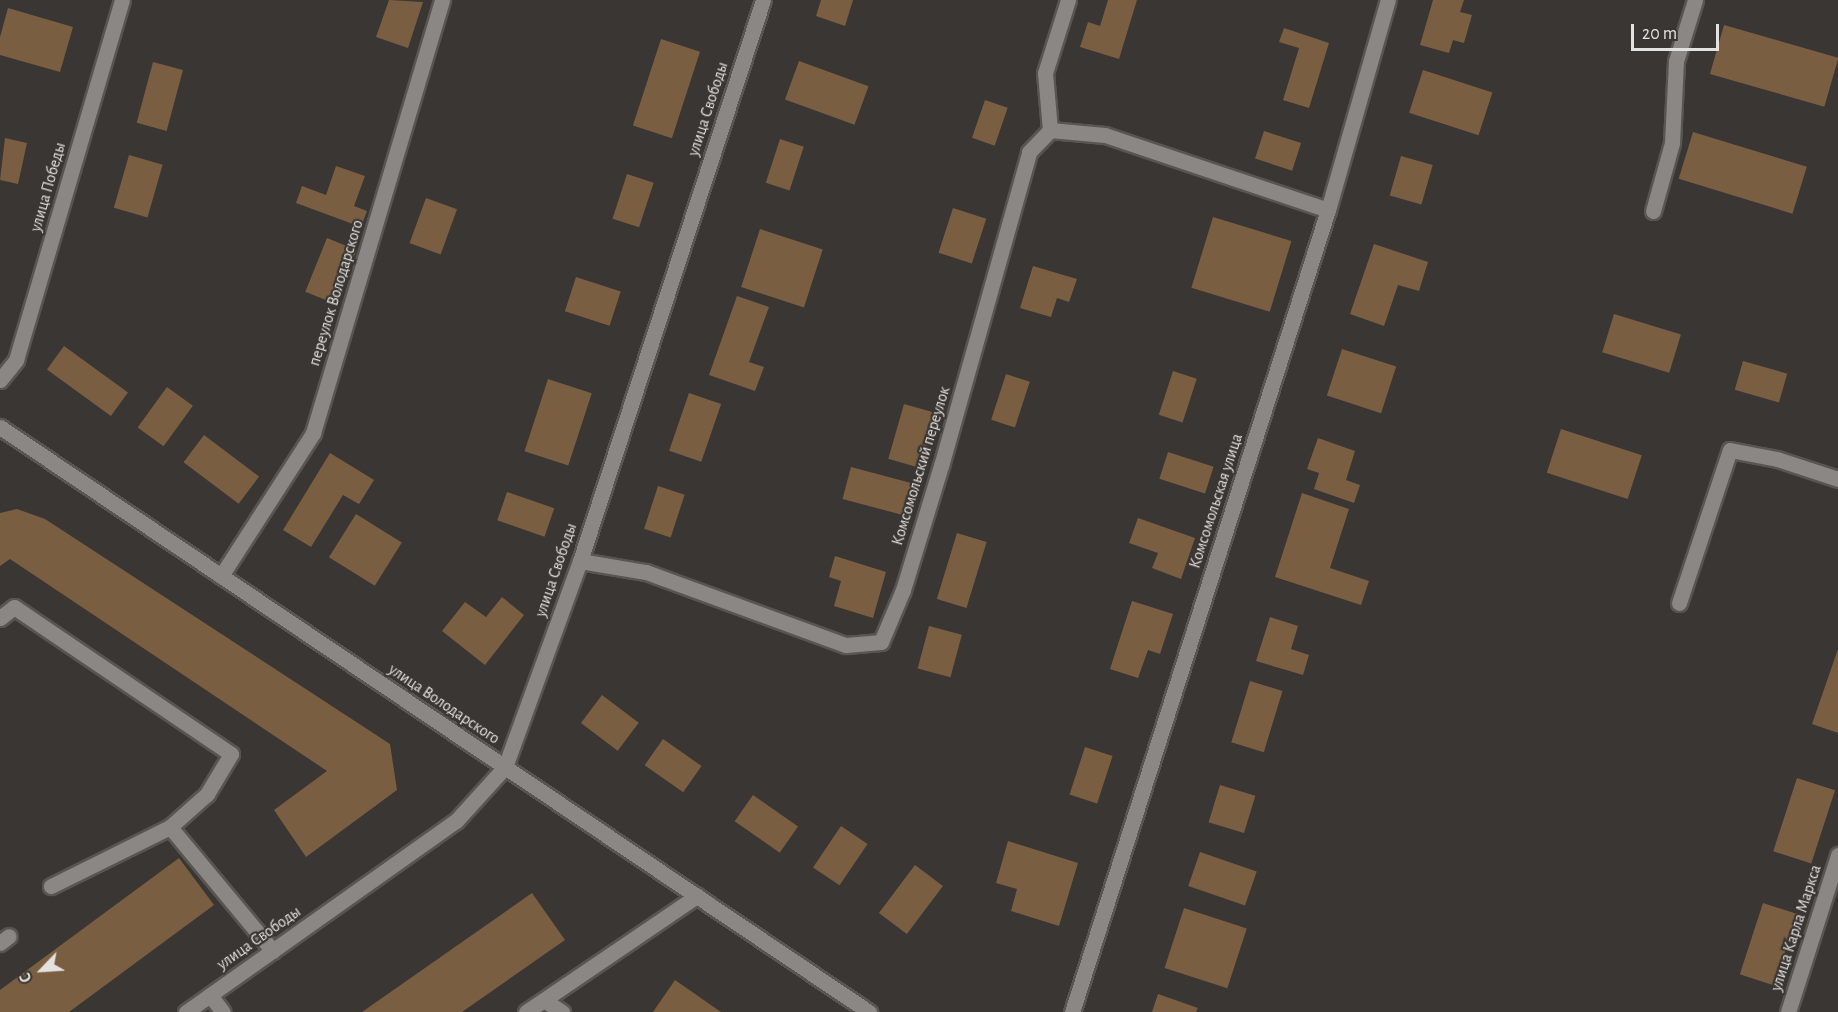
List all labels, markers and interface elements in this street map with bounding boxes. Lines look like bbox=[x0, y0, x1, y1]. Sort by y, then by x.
scale bar bbox=[1634, 12, 1722, 50]
text: 20 m bbox=[1642, 25, 1677, 43]
street label: улица Свободы bbox=[684, 59, 732, 159]
street label: улица Победы bbox=[26, 140, 70, 234]
street label: переулок Володарского bbox=[305, 218, 367, 368]
street label: Комсомольский переулок bbox=[888, 384, 954, 548]
street label: Комсомольская улица bbox=[1185, 431, 1247, 571]
street label: улица Свободы bbox=[531, 521, 581, 619]
street label: улица Володарского bbox=[385, 660, 503, 748]
street label: улица Карла Маркса bbox=[1767, 862, 1825, 994]
street label: улица Свободы bbox=[213, 902, 305, 974]
north arrow bbox=[12, 940, 72, 1000]
text: С bbox=[17, 970, 35, 985]

